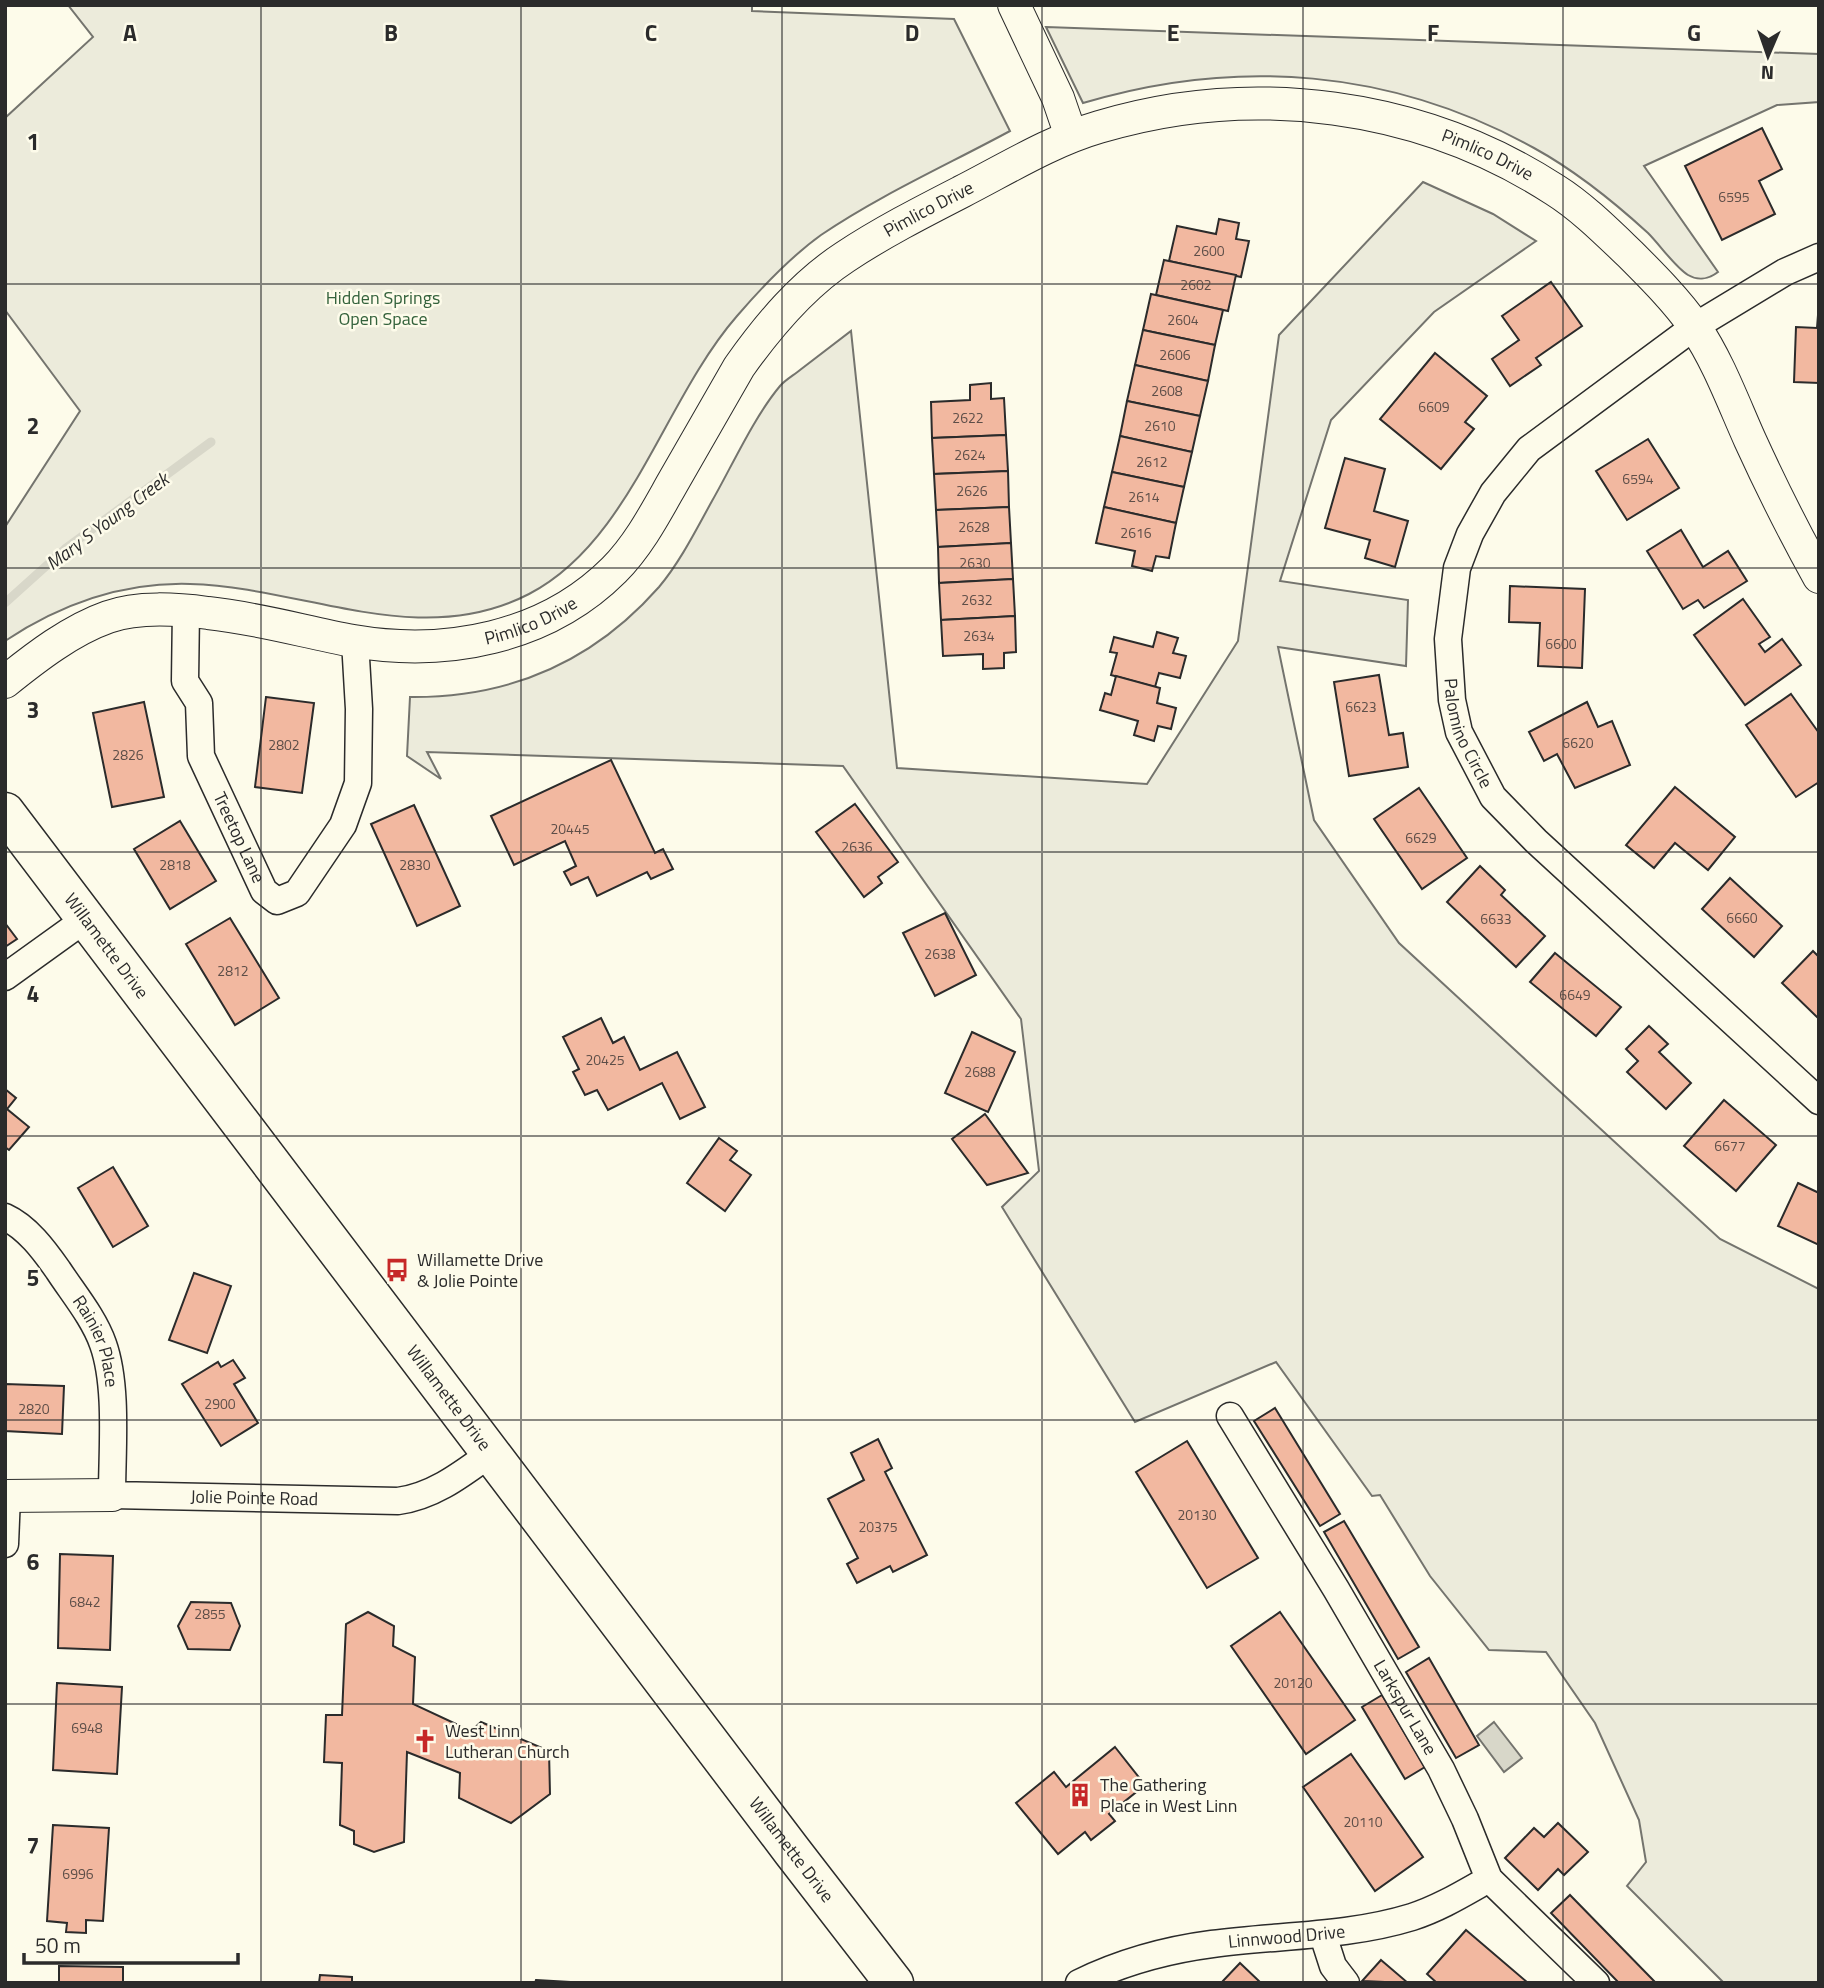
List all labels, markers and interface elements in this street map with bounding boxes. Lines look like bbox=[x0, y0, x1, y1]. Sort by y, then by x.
text: A bbox=[123, 15, 137, 50]
text: B bbox=[384, 15, 398, 50]
text: C bbox=[645, 15, 657, 50]
text: D bbox=[905, 15, 919, 50]
text: E bbox=[1167, 15, 1179, 50]
text: F bbox=[1427, 15, 1439, 50]
text: G bbox=[1687, 15, 1701, 50]
north arrow bbox=[1733, 21, 1803, 91]
text: N bbox=[1760, 59, 1774, 88]
street label: Pimlico Drive bbox=[1438, 122, 1539, 187]
text: 1 bbox=[27, 124, 39, 159]
street label: Pimlico Drive bbox=[878, 174, 978, 244]
house number: 6595 bbox=[1718, 186, 1750, 207]
house number: 2600 bbox=[1193, 240, 1225, 261]
house number: 2602 bbox=[1180, 274, 1212, 295]
park label: Hidden Springs Open Space bbox=[326, 284, 440, 332]
house number: 2604 bbox=[1167, 309, 1199, 330]
house number: 2606 bbox=[1159, 344, 1191, 365]
house number: 2608 bbox=[1151, 380, 1183, 401]
house number: 6609 bbox=[1418, 396, 1450, 417]
house number: 2622 bbox=[952, 407, 984, 428]
text: 2 bbox=[27, 408, 39, 443]
house number: 2610 bbox=[1144, 415, 1176, 436]
house number: 2624 bbox=[954, 444, 986, 465]
house number: 2612 bbox=[1136, 451, 1168, 472]
water label: Mary S Young Creek bbox=[39, 463, 176, 577]
house number: 6594 bbox=[1622, 468, 1654, 489]
house number: 2626 bbox=[956, 480, 988, 501]
house number: 2614 bbox=[1128, 486, 1160, 507]
house number: 2628 bbox=[958, 516, 990, 537]
house number: 2616 bbox=[1120, 522, 1152, 543]
house number: 2630 bbox=[959, 552, 991, 573]
house number: 2632 bbox=[961, 589, 993, 610]
street label: Pimlico Drive bbox=[482, 590, 582, 652]
house number: 2634 bbox=[963, 625, 995, 646]
house number: 6600 bbox=[1545, 633, 1577, 654]
street label: Palomino Circle bbox=[1438, 677, 1500, 793]
text: 3 bbox=[27, 692, 39, 727]
house number: 6623 bbox=[1345, 696, 1377, 717]
house number: 6620 bbox=[1562, 732, 1594, 753]
house number: 2802 bbox=[268, 734, 300, 755]
house number: 2826 bbox=[112, 744, 144, 765]
street label: Treetop Lane bbox=[207, 787, 272, 887]
house number: 20445 bbox=[550, 818, 590, 839]
house number: 6629 bbox=[1405, 827, 1437, 848]
house number: 2636 bbox=[841, 836, 873, 857]
house number: 2818 bbox=[159, 854, 191, 875]
house number: 2830 bbox=[399, 854, 431, 875]
street label: Willamette Drive bbox=[58, 887, 156, 1004]
house number: 6660 bbox=[1726, 907, 1758, 928]
house number: 6633 bbox=[1480, 908, 1512, 929]
house number: 2638 bbox=[924, 943, 956, 964]
house number: 2812 bbox=[217, 960, 249, 981]
text: 4 bbox=[27, 976, 39, 1011]
house number: 6649 bbox=[1559, 984, 1591, 1005]
house number: 20425 bbox=[585, 1049, 625, 1070]
house number: 2688 bbox=[964, 1061, 996, 1082]
house number: 6677 bbox=[1714, 1135, 1746, 1156]
place label: Willamette Drive & Jolie Pointe bbox=[417, 1246, 543, 1294]
bus stop icon: Willamette Drive & Jolie Pointe bbox=[383, 1256, 411, 1284]
text: 5 bbox=[27, 1260, 39, 1295]
street label: Rainier Place bbox=[66, 1289, 126, 1389]
street label: Willamette Drive bbox=[400, 1339, 498, 1456]
house number: 2900 bbox=[204, 1393, 236, 1414]
house number: 2820 bbox=[18, 1398, 50, 1419]
street label: Jolie Pointe Road bbox=[190, 1483, 319, 1512]
house number: 20130 bbox=[1177, 1504, 1217, 1525]
house number: 20375 bbox=[858, 1516, 898, 1537]
text: 6 bbox=[27, 1544, 40, 1579]
house number: 6842 bbox=[69, 1591, 101, 1612]
house number: 2855 bbox=[194, 1603, 226, 1624]
street label: Larkspur Lane bbox=[1367, 1654, 1444, 1760]
house number: 20120 bbox=[1273, 1672, 1313, 1693]
house number: 6948 bbox=[71, 1717, 103, 1738]
place label: West Linn Lutheran Church bbox=[445, 1717, 570, 1765]
church icon: West Linn Lutheran Church bbox=[411, 1727, 439, 1755]
place label: The Gathering Place in West Linn bbox=[1100, 1771, 1237, 1819]
building icon: The Gathering Place in West Linn bbox=[1066, 1781, 1094, 1809]
street label: Willamette Drive bbox=[743, 1791, 841, 1908]
house number: 20110 bbox=[1343, 1811, 1383, 1832]
text: 7 bbox=[27, 1828, 39, 1863]
house number: 6996 bbox=[62, 1863, 94, 1884]
street label: Linnwood Drive bbox=[1227, 1917, 1347, 1955]
scale bar bbox=[24, 1922, 238, 1966]
text: 50 m bbox=[35, 1929, 81, 1961]

